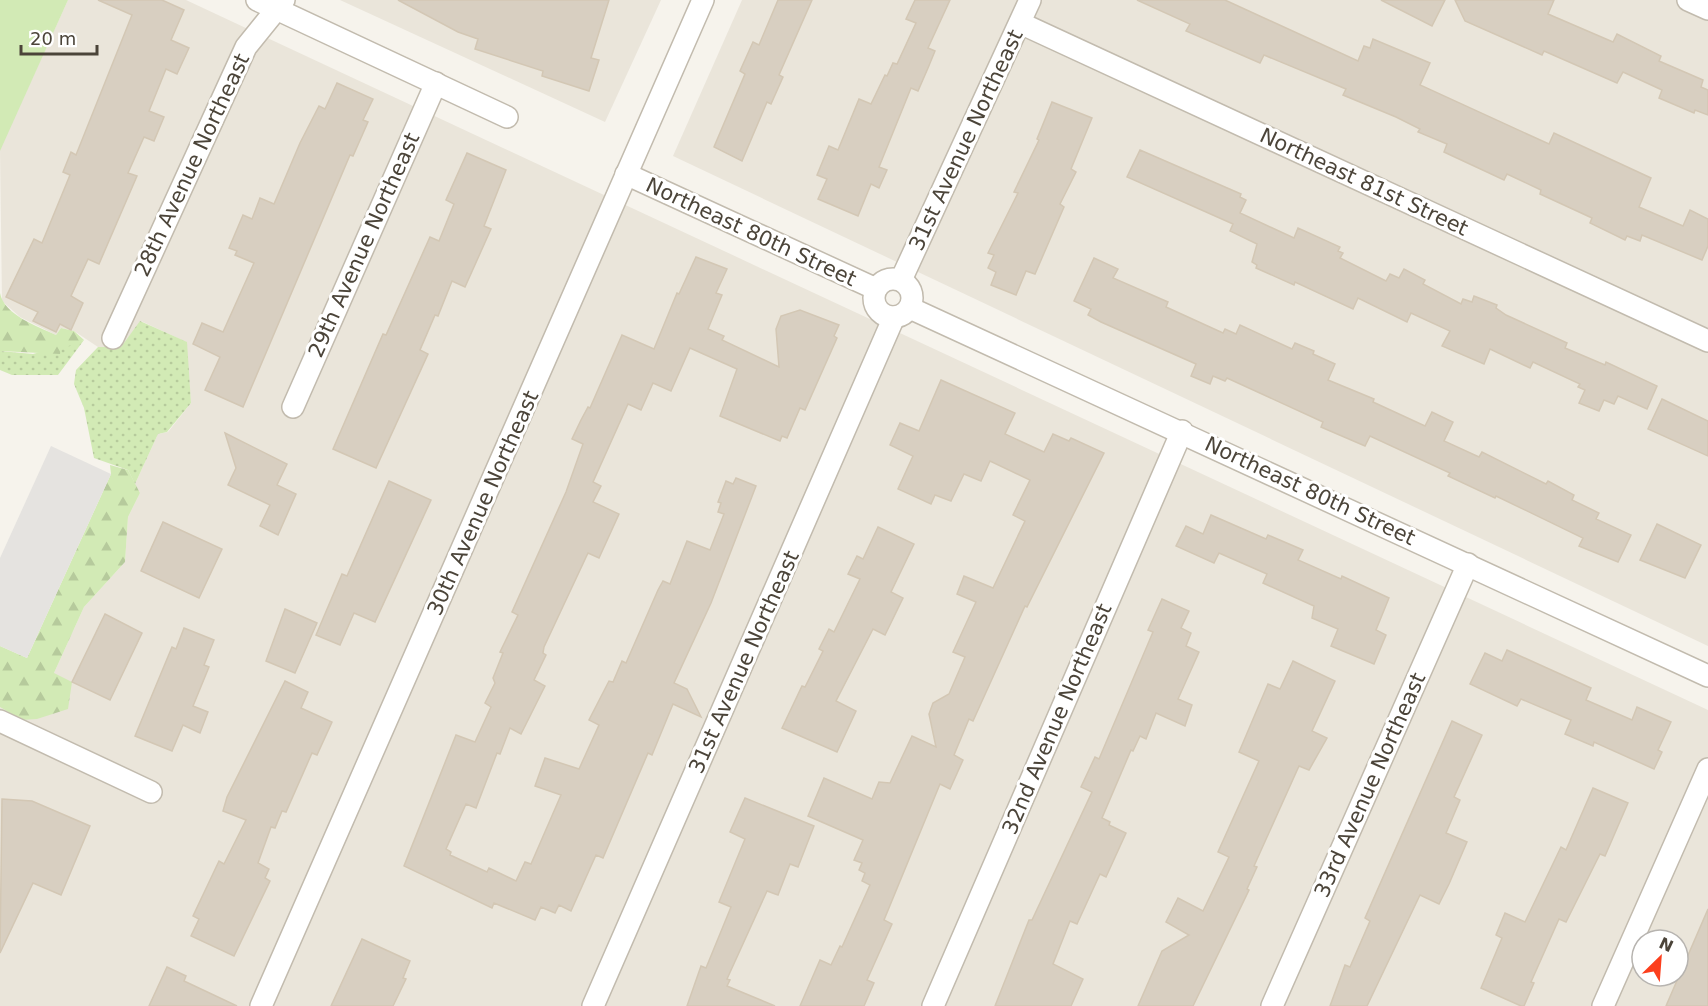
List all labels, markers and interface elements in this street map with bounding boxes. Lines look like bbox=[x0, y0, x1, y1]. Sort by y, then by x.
scale bar bbox=[21, 18, 98, 56]
street label: 31st Avenue Northeast bbox=[904, 26, 1028, 254]
text: 20 m bbox=[30, 28, 76, 49]
street label: 28th Avenue Northeast bbox=[130, 50, 254, 280]
street label: Northeast 81st Street bbox=[1256, 123, 1472, 241]
street label: 29th Avenue Northeast bbox=[304, 129, 424, 361]
street label: Northeast 80th Street bbox=[642, 173, 860, 291]
street label: 30th Avenue Northeast bbox=[423, 387, 543, 619]
street label: Northeast 80th Street bbox=[1201, 432, 1419, 550]
street label: 31st Avenue Northeast bbox=[684, 547, 804, 777]
street label: 32nd Avenue Northeast bbox=[997, 600, 1117, 838]
street label: 33rd Avenue Northeast bbox=[1310, 669, 1430, 901]
north arrow bbox=[1630, 928, 1690, 988]
text: N bbox=[1656, 933, 1676, 956]

